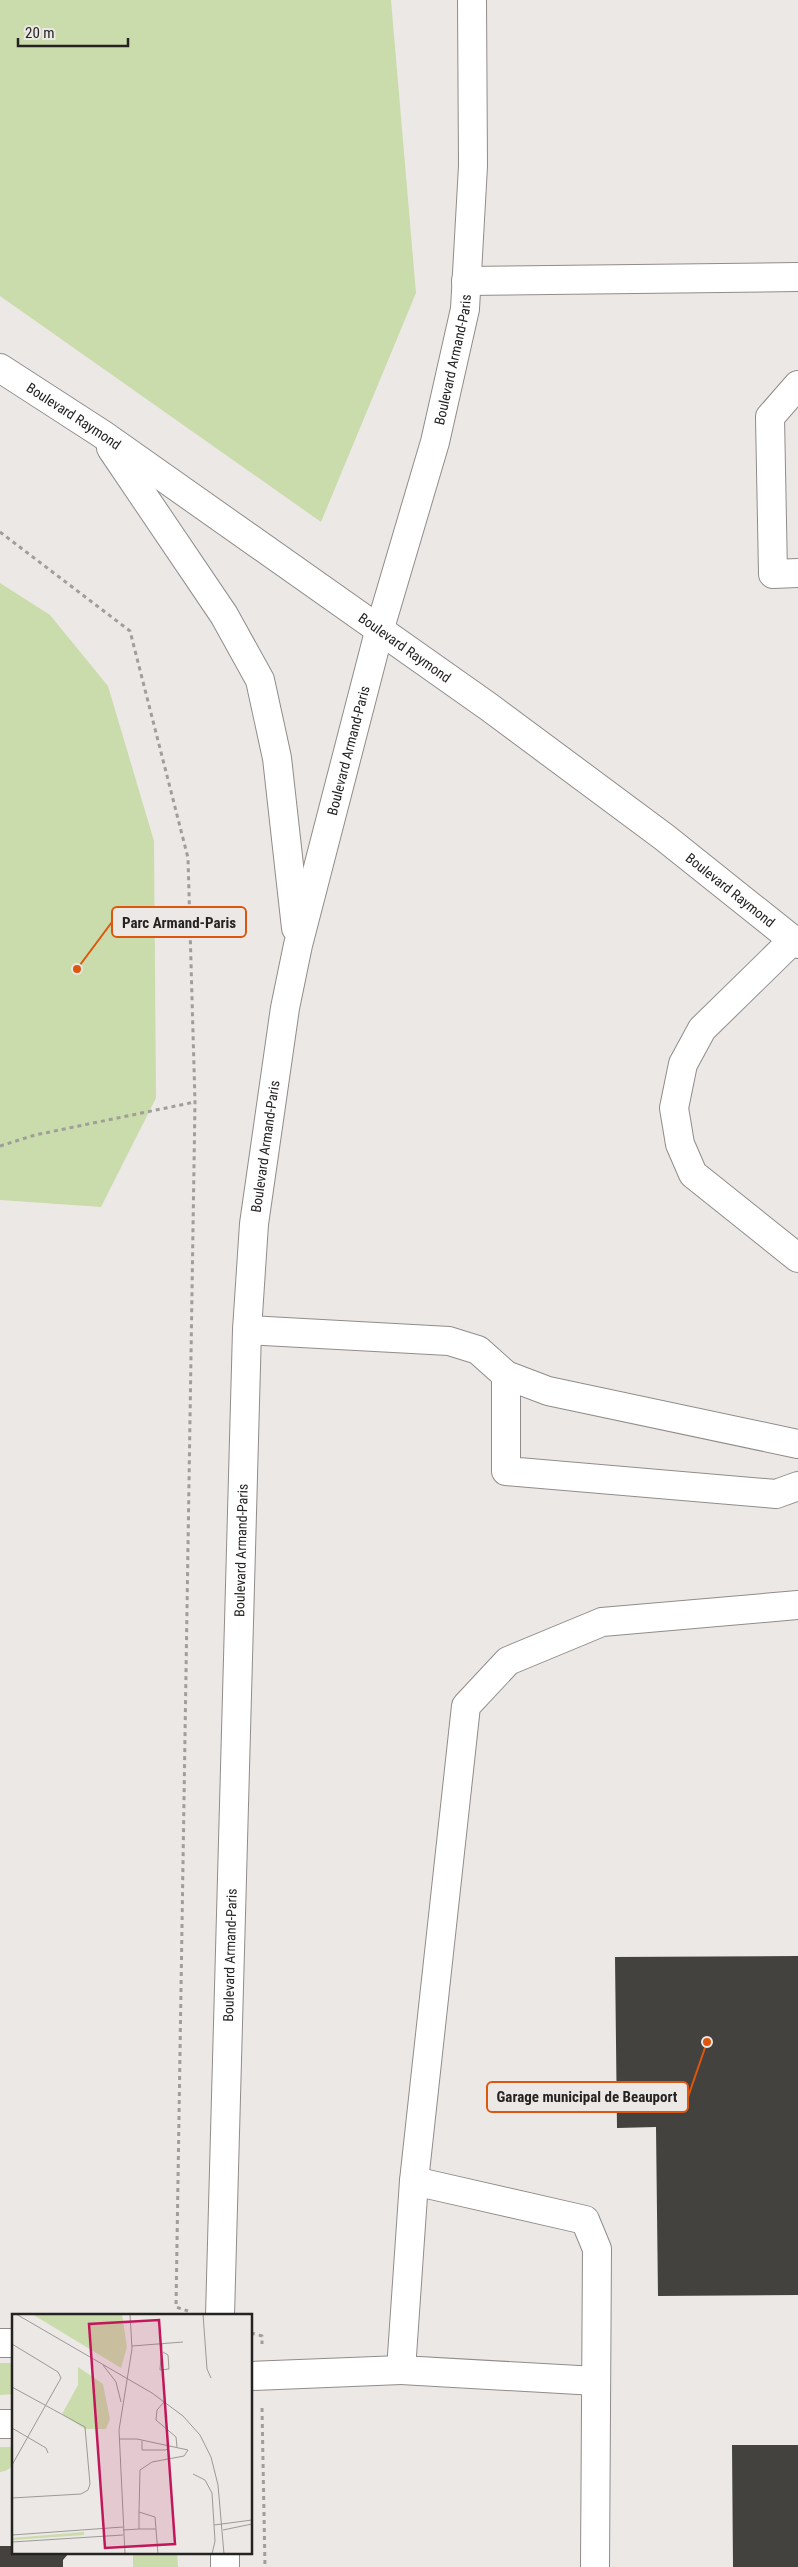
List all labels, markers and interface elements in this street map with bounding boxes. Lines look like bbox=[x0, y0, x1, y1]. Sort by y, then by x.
scale bar bbox=[18, 15, 128, 47]
text: 20 m bbox=[25, 24, 55, 42]
street label: Boulevard Armand-Paris bbox=[431, 294, 474, 426]
street label: Boulevard Raymond bbox=[24, 379, 124, 453]
street label: Boulevard Raymond bbox=[355, 610, 454, 686]
street label: Boulevard Armand-Paris bbox=[324, 684, 373, 817]
street label: Boulevard Raymond bbox=[683, 850, 778, 930]
callout: Parc Armand-Paris bbox=[112, 907, 246, 937]
text: Parc Armand-Paris bbox=[122, 914, 236, 932]
street label: Boulevard Armand-Paris bbox=[248, 1079, 283, 1213]
street label: Boulevard Armand-Paris bbox=[231, 1483, 251, 1617]
street label: Boulevard Armand-Paris bbox=[220, 1888, 240, 2022]
callout: Garage municipal de Beauport bbox=[487, 2082, 688, 2112]
text: Garage municipal de Beauport bbox=[497, 2088, 678, 2106]
inset map bbox=[12, 2314, 252, 2554]

